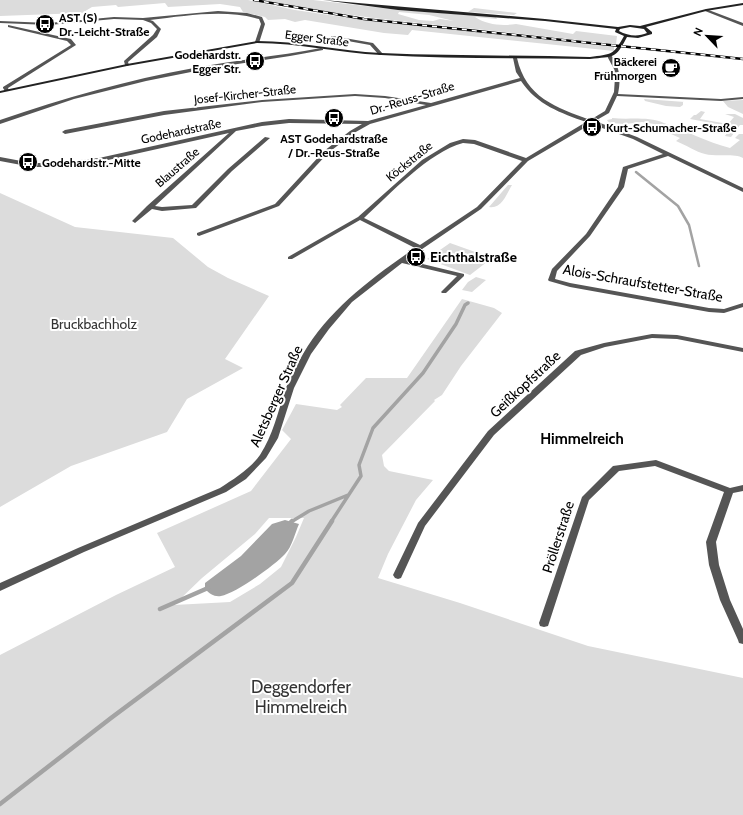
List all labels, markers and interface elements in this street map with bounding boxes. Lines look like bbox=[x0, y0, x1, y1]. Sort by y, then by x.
place label: AST (S) Dr.-Leicht-Straße bbox=[59, 10, 149, 39]
bus stop icon: AST (S) Dr.-Leicht-Straße bbox=[34, 13, 56, 35]
north arrow bbox=[687, 16, 727, 56]
text: N bbox=[690, 25, 706, 38]
street label: Egger Straße bbox=[284, 27, 350, 49]
place label: Godehardstr. Egger Str. bbox=[174, 47, 241, 76]
bus stop icon: Godehardstr. Egger Str. bbox=[244, 50, 266, 72]
place label: Bäckerei Frühmorgen bbox=[594, 54, 657, 83]
cafe icon: Bäckerei Frühmorgen bbox=[660, 57, 682, 79]
street label: Dr.-Reuss-Straße bbox=[368, 78, 456, 118]
street label: Josef-Kircher-Straße bbox=[192, 81, 297, 107]
bus stop icon: AST Godehardstraße / Dr.-Reus-Straße bbox=[323, 107, 345, 129]
street label: Godehardstraße bbox=[140, 115, 222, 147]
bus stop icon: Kurt-Schumacher-Straße bbox=[581, 116, 603, 138]
place label: Kurt-Schumacher-Straße bbox=[606, 120, 737, 135]
place label: AST Godehardstraße / Dr.-Reus-Straße bbox=[280, 131, 388, 160]
street label: Köckstraße bbox=[383, 138, 435, 184]
street label: Blaustraße bbox=[152, 144, 202, 190]
bus stop icon: Godehardstr.-Mitte bbox=[17, 151, 39, 173]
place label: Godehardstr.-Mitte bbox=[42, 155, 141, 170]
bus stop icon: Eichthalstraße bbox=[405, 246, 427, 268]
place label: Eichthalstraße bbox=[430, 248, 517, 266]
street label: Alois-Schraufstetter-Straße bbox=[562, 260, 724, 306]
park label: Bruckbachholz bbox=[51, 315, 138, 333]
street label: Aletsberger Straße bbox=[246, 342, 306, 450]
street label: Geißkopfstraße bbox=[486, 347, 564, 421]
district label: Himmelreich bbox=[540, 430, 624, 448]
street label: Pröllerstraße bbox=[538, 499, 578, 575]
park label: Deggendorfer Himmelreich bbox=[251, 677, 352, 717]

